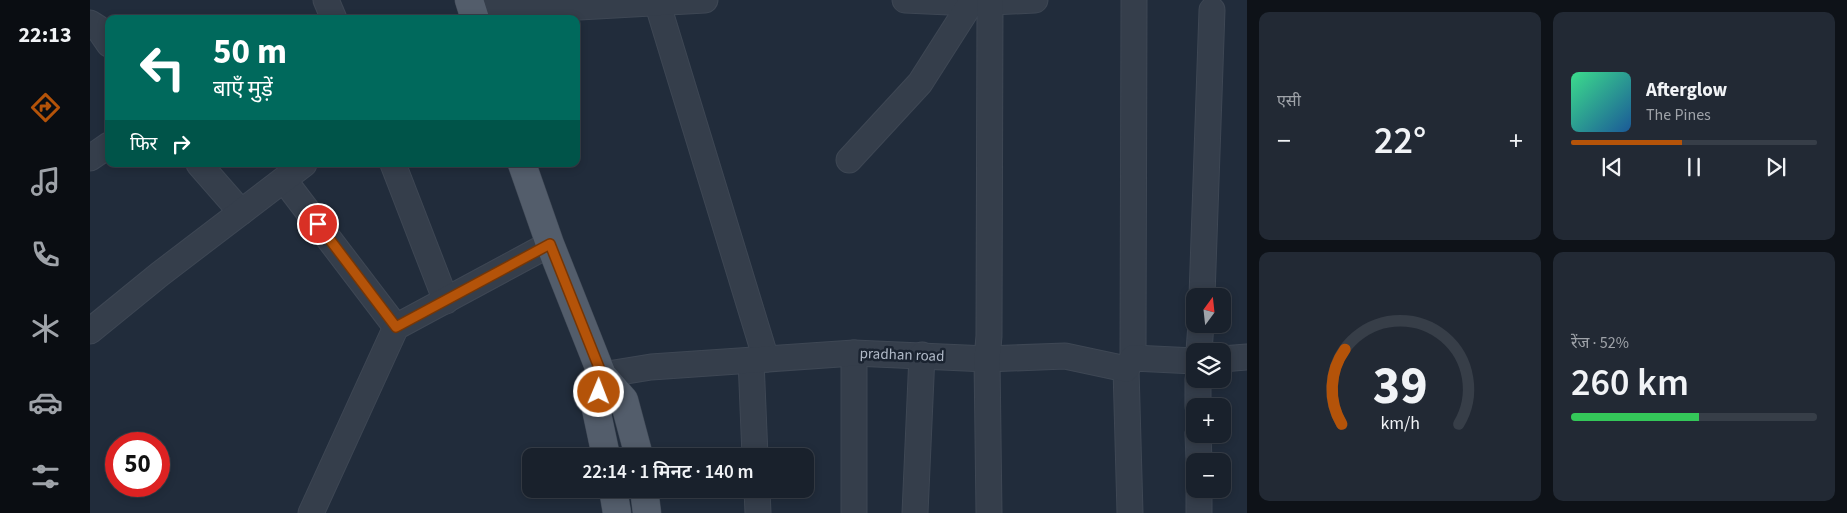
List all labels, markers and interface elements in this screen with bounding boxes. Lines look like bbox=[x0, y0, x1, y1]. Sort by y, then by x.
text: 22:13 bbox=[18, 19, 72, 51]
text: 50 m bbox=[213, 27, 287, 77]
icon: left bbox=[130, 35, 195, 100]
text: बाएँ मुड़ें bbox=[213, 73, 273, 105]
text: Afterglow bbox=[1646, 77, 1727, 104]
icon: directions bbox=[28, 90, 63, 125]
text: एसी bbox=[1277, 90, 1301, 112]
text: The Pines bbox=[1646, 104, 1711, 126]
text: 22° bbox=[1374, 114, 1426, 168]
text: − bbox=[1277, 121, 1291, 161]
text: + bbox=[1509, 121, 1523, 161]
icon: right bbox=[167, 130, 195, 158]
text: फिर bbox=[130, 131, 157, 158]
icon: previous bbox=[1598, 153, 1626, 181]
icon: pause bbox=[1680, 153, 1708, 181]
icon: next bbox=[1762, 153, 1790, 181]
icon: music bbox=[28, 164, 63, 199]
pin bbox=[297, 203, 339, 245]
icon: arrive bbox=[304, 210, 332, 238]
icon: phone bbox=[28, 237, 63, 272]
north arrow bbox=[1186, 288, 1231, 332]
map controls bbox=[1186, 288, 1231, 498]
icon: climate bbox=[28, 311, 63, 346]
text: रेंज · 52% bbox=[1571, 332, 1629, 354]
street label: pradhan road bbox=[859, 343, 945, 367]
button: layers bbox=[1186, 343, 1231, 388]
text: 39 bbox=[1373, 350, 1427, 424]
text: 260 km bbox=[1571, 356, 1689, 410]
position arrow bbox=[572, 365, 624, 417]
icon: car bbox=[28, 385, 63, 420]
button: + bbox=[1186, 398, 1231, 443]
text: km/h bbox=[1380, 411, 1420, 436]
speed limit sign: 50 bbox=[105, 432, 170, 497]
button: − bbox=[1186, 453, 1231, 498]
icon: filters bbox=[28, 459, 63, 494]
text: 22:14 · 1 मिनट · 140 m bbox=[582, 459, 754, 486]

